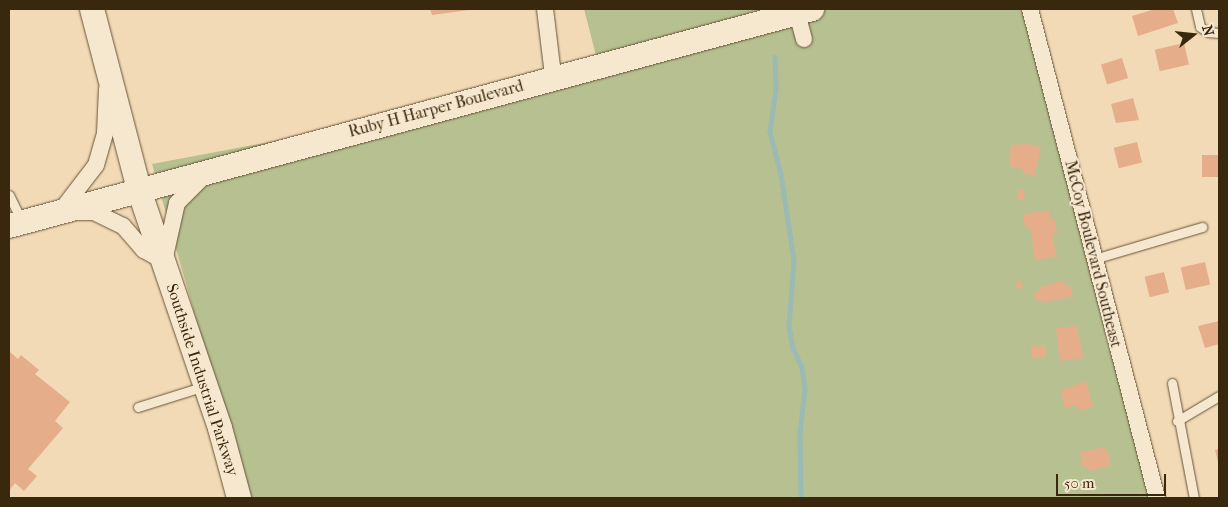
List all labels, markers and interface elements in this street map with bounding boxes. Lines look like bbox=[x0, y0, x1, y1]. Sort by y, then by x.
north arrow bbox=[1168, 10, 1218, 60]
text: N bbox=[1198, 23, 1218, 38]
street label: Ruby H Harper Boulevard bbox=[346, 76, 526, 142]
street label: McCoy Boulevard Southeast bbox=[1060, 158, 1126, 350]
street label: Southside Industrial Parkway bbox=[162, 281, 242, 479]
scale bar bbox=[1058, 464, 1168, 496]
text: 50 m bbox=[1064, 474, 1094, 492]

